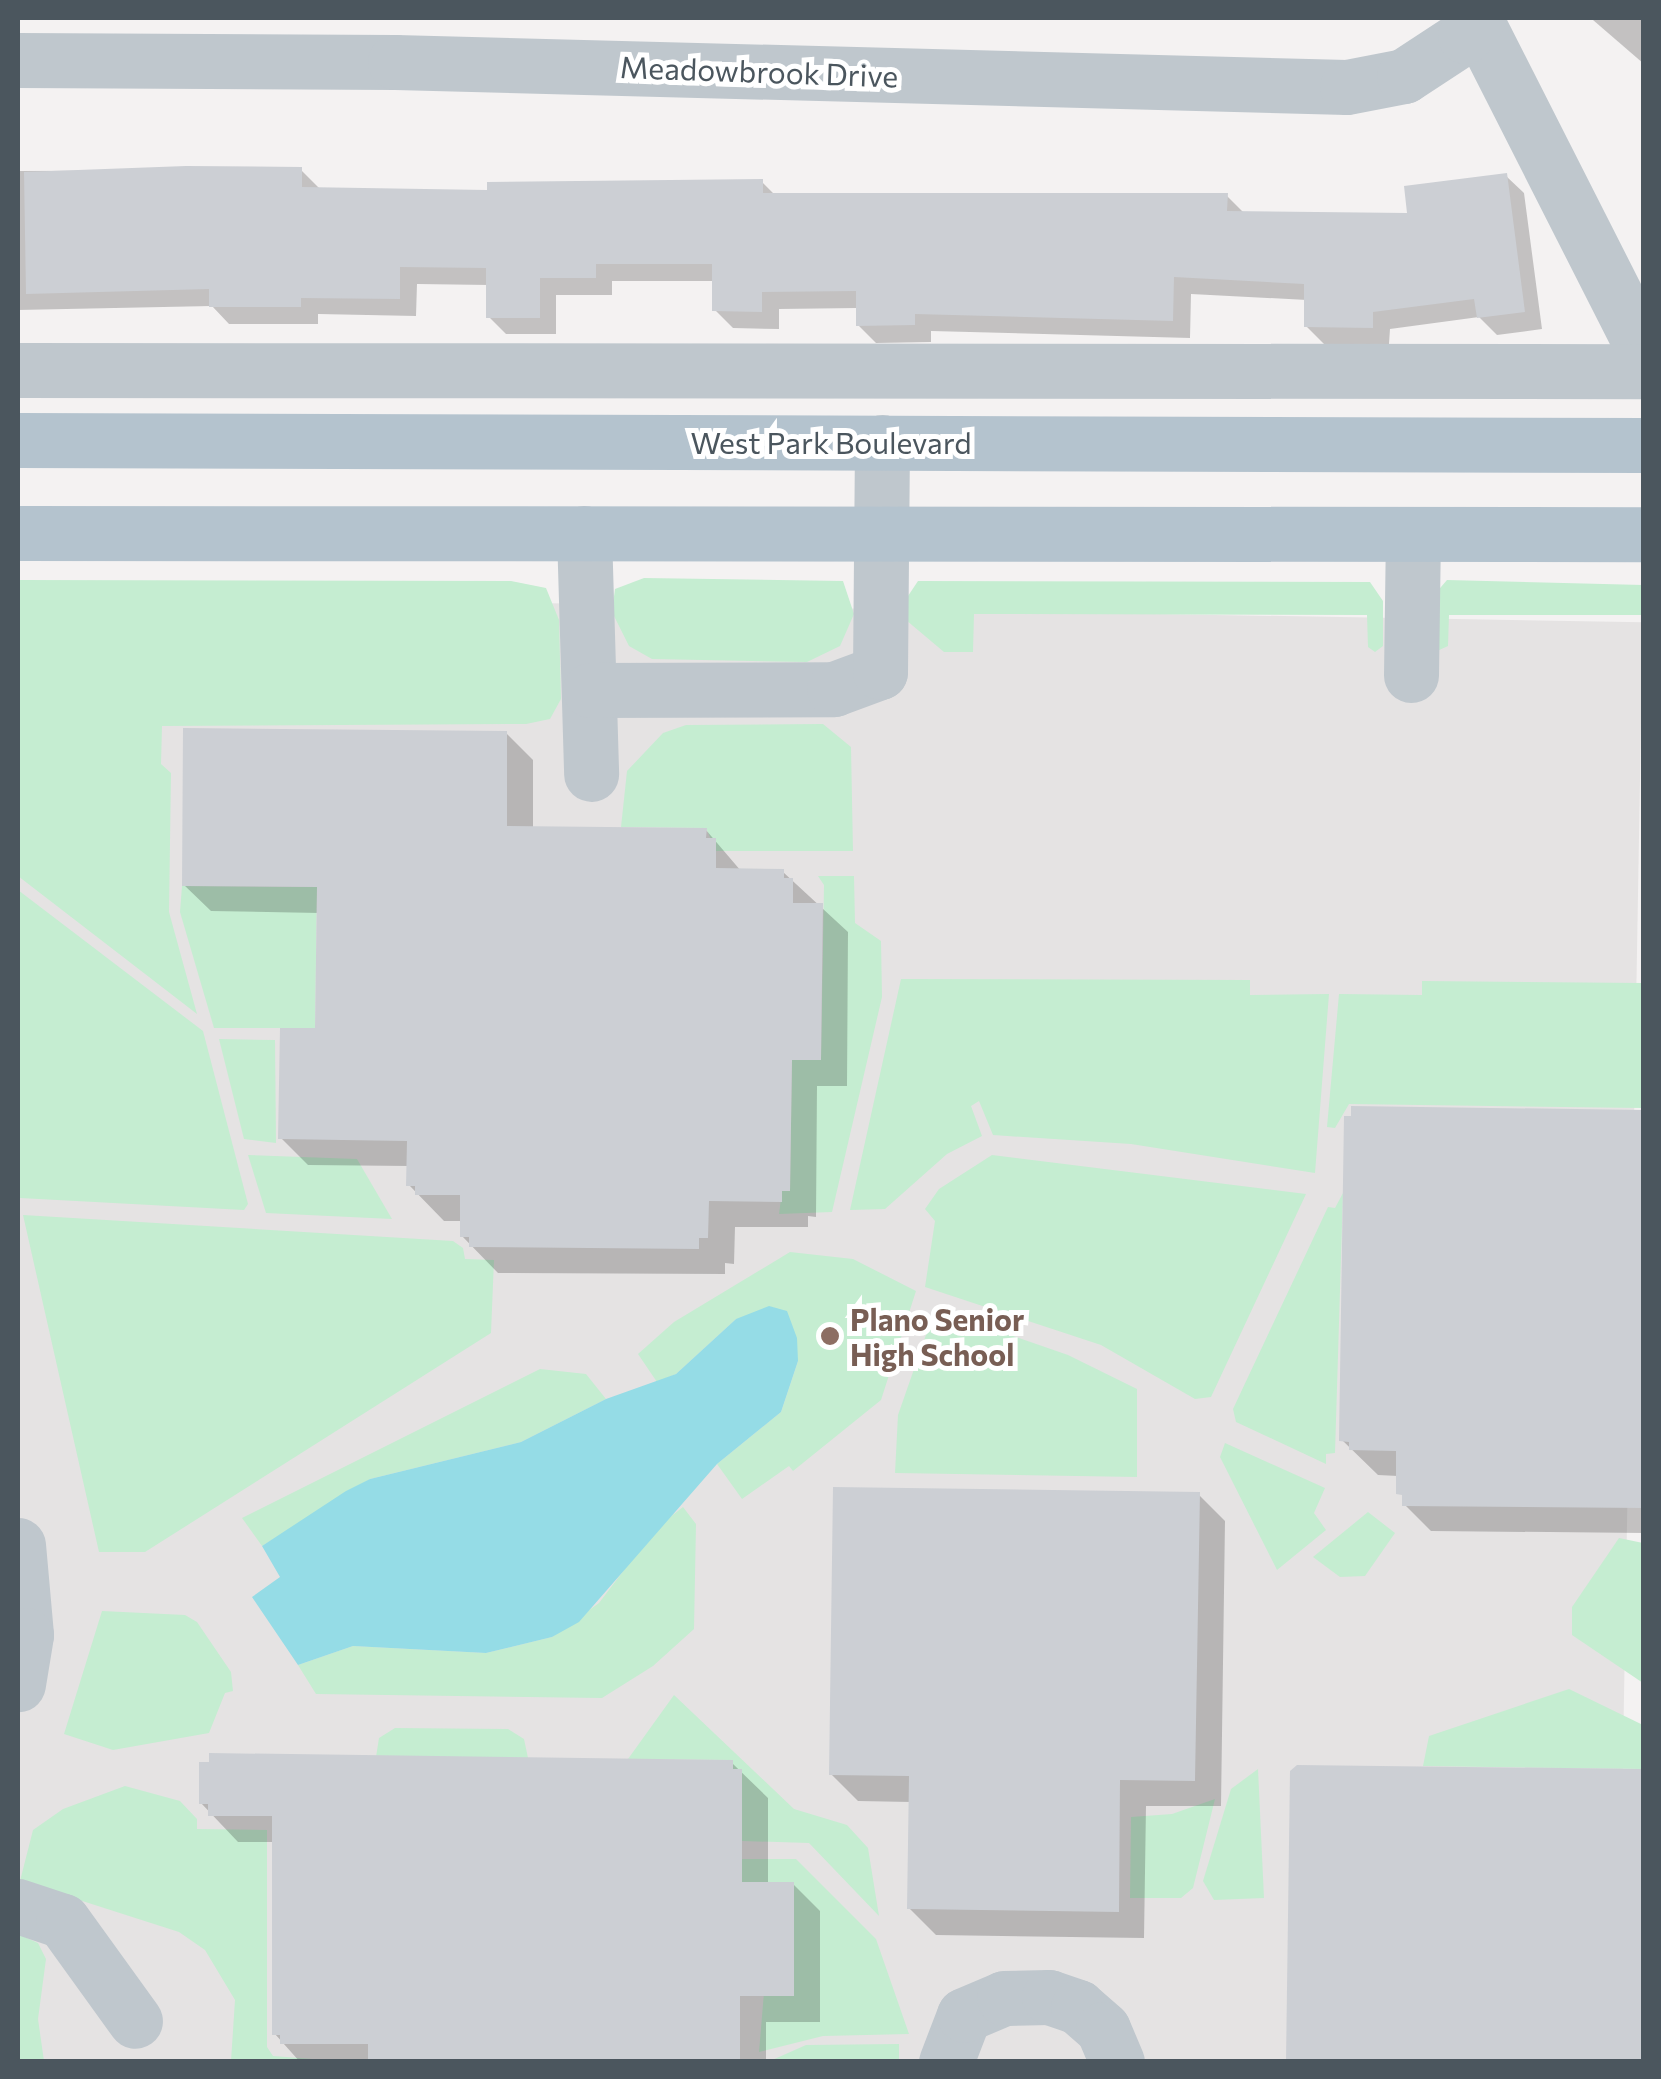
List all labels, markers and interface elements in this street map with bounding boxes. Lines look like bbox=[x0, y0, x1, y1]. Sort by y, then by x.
street label: Meadowbrook Drive bbox=[619, 48, 899, 94]
street label: West Park Boulevard bbox=[690, 424, 972, 460]
place label: Plano Senior High School bbox=[850, 1301, 1024, 1372]
marker: Plano Senior High School bbox=[819, 1325, 841, 1347]

